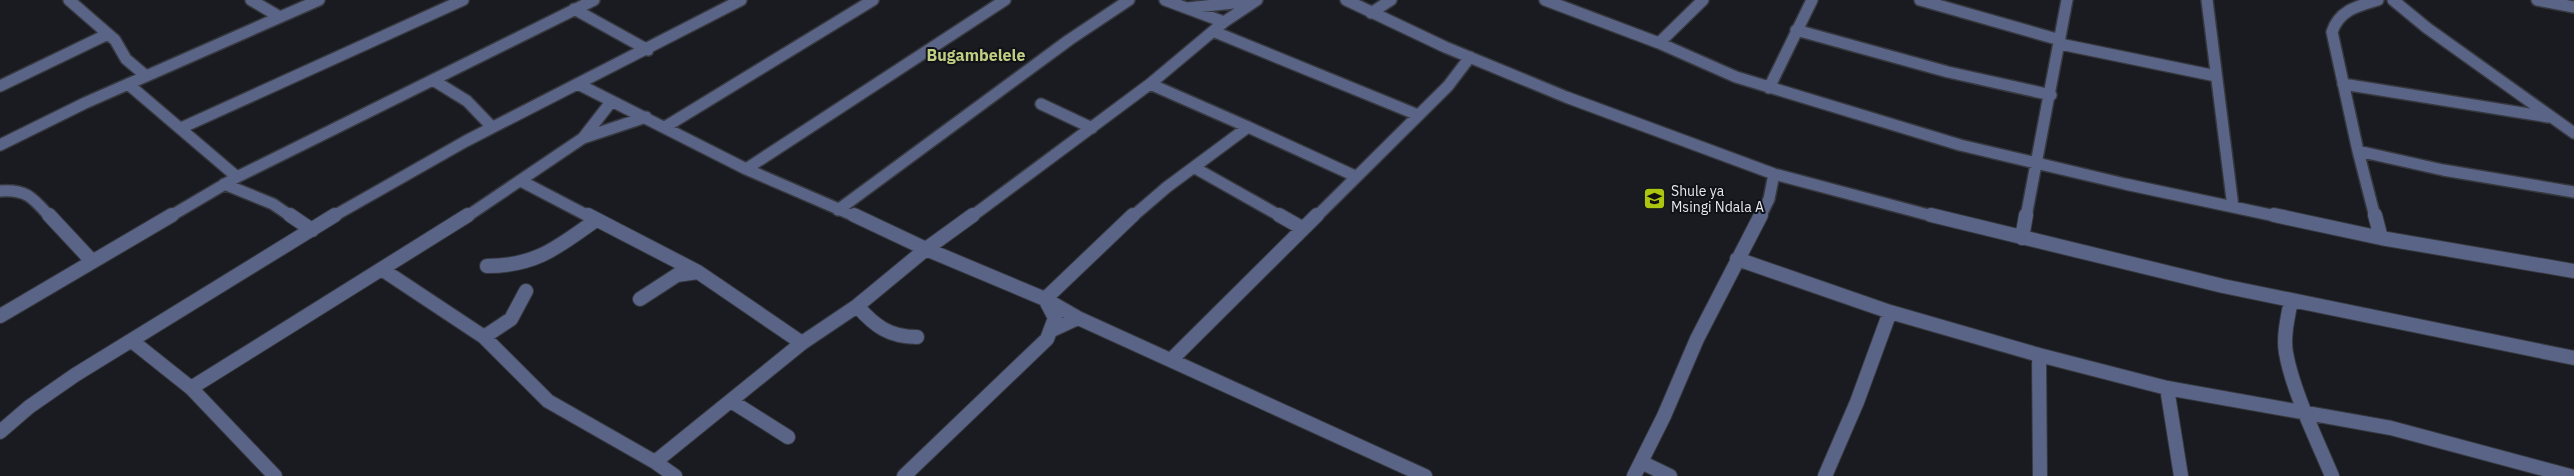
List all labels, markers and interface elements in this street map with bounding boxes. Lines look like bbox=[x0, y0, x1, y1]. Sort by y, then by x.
district label: Bugambelele bbox=[927, 45, 1025, 65]
place label: Shule ya Msingi Ndala A bbox=[1671, 182, 1764, 216]
school or university icon: Shule ya Msingi Ndala A bbox=[1643, 187, 1667, 211]

